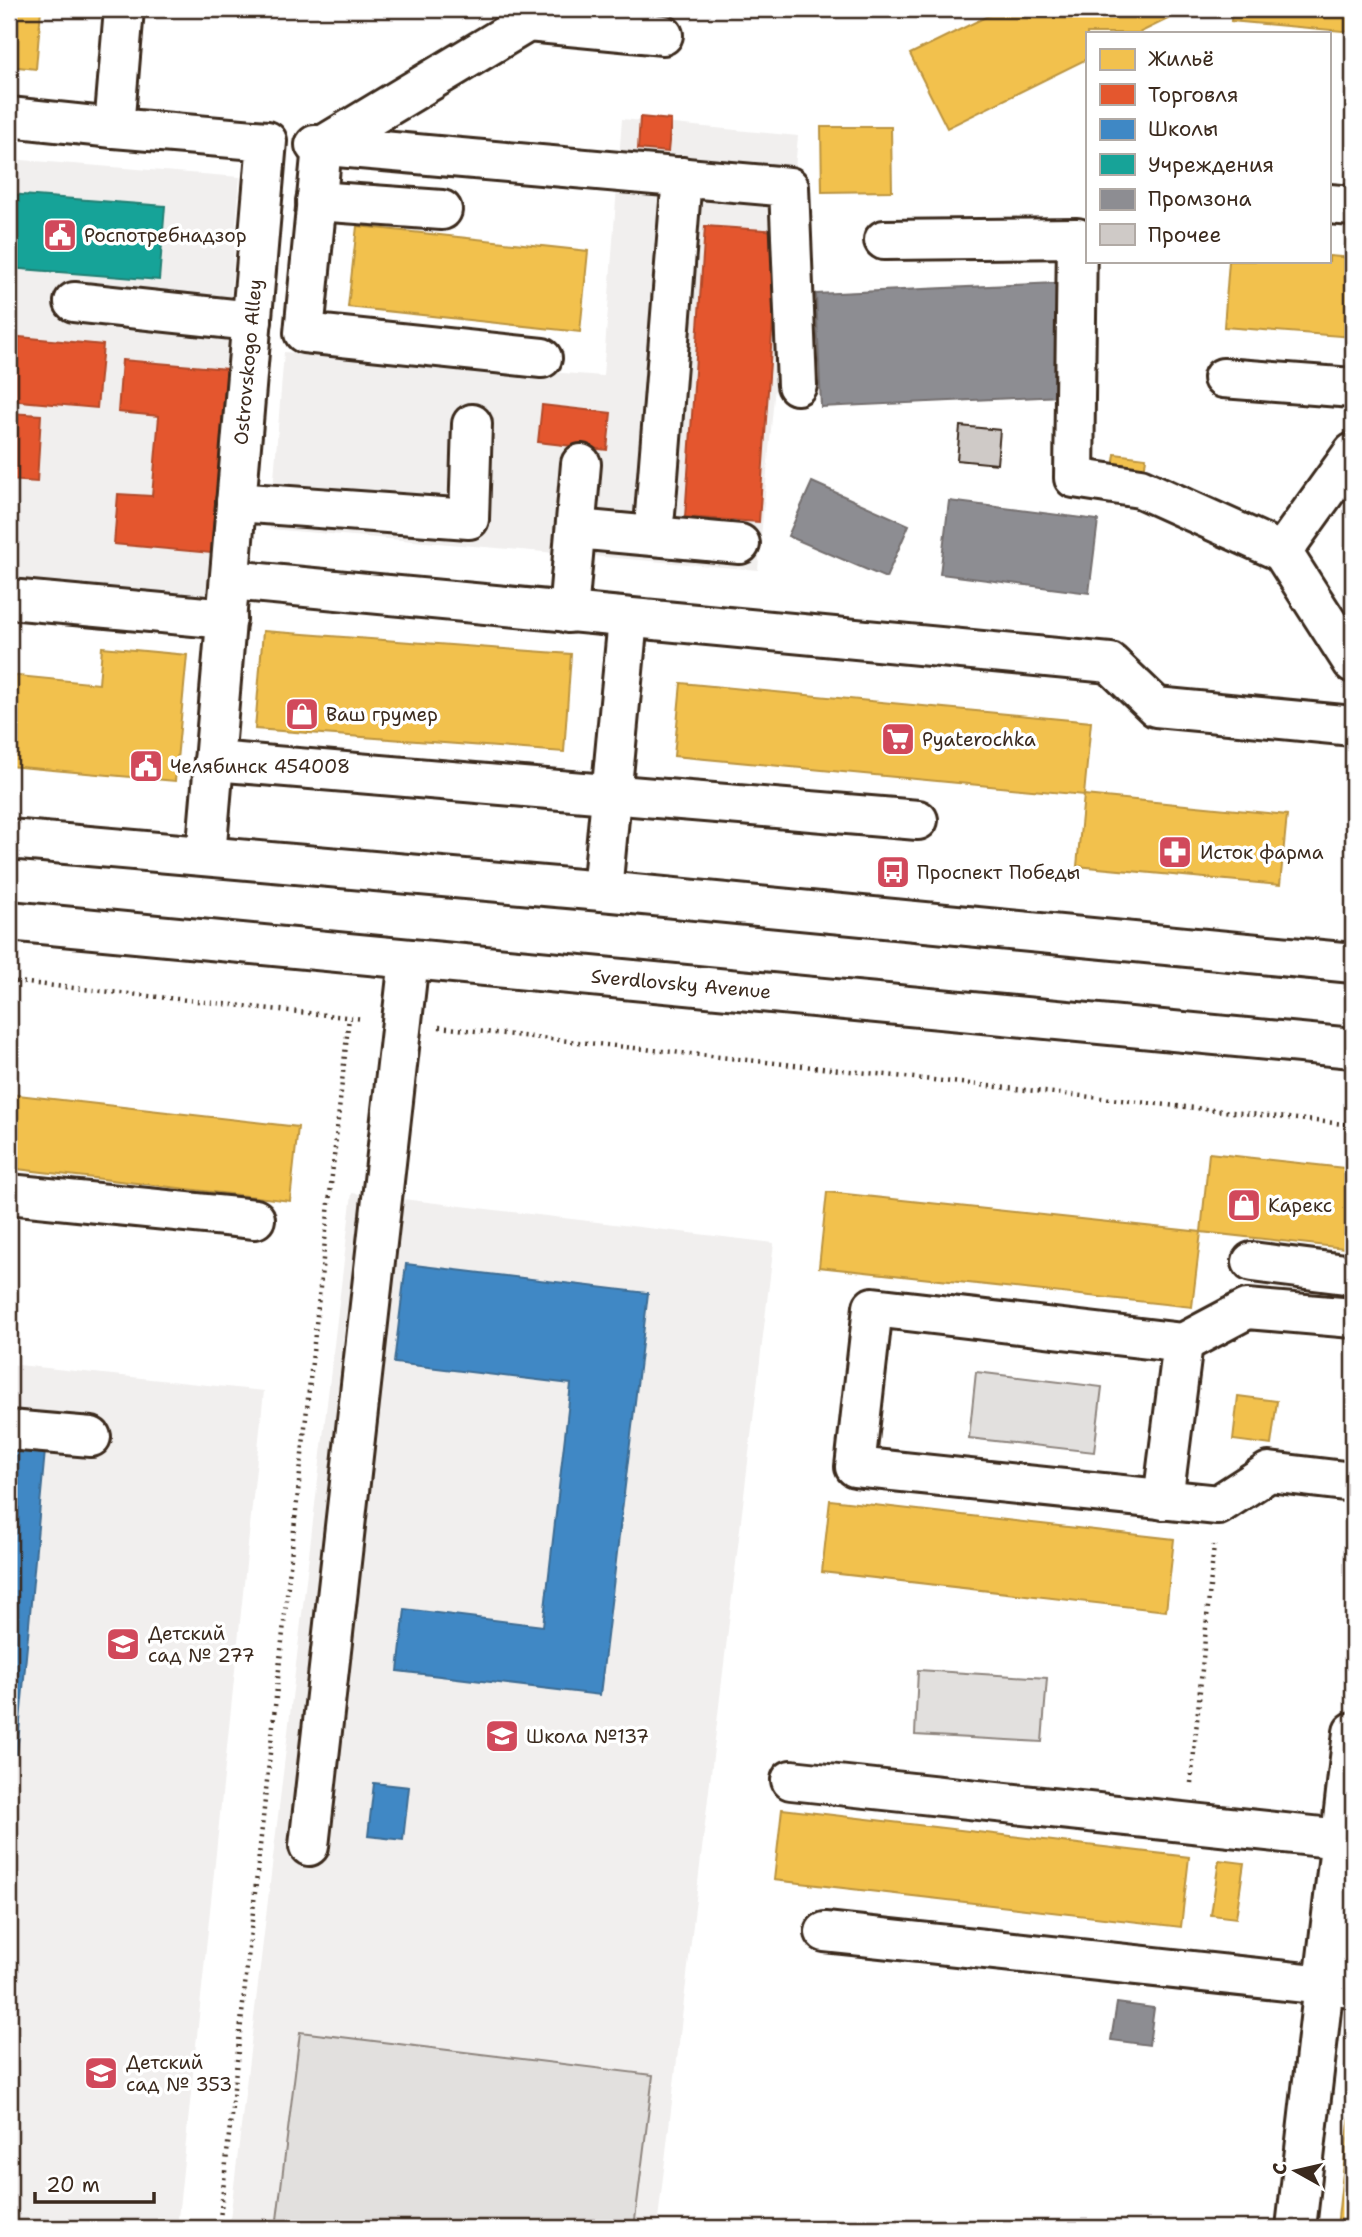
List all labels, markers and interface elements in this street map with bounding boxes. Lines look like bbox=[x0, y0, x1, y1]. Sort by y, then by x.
legend bbox=[1086, 32, 1330, 262]
text: Жильё bbox=[1148, 45, 1214, 73]
text: Торговля bbox=[1148, 81, 1238, 109]
text: Школы bbox=[1148, 115, 1218, 143]
text: Учреждения bbox=[1148, 151, 1274, 179]
text: Промзона bbox=[1148, 185, 1251, 213]
public building icon: Роспотребнадзор bbox=[41, 216, 79, 254]
text: Прочее bbox=[1148, 221, 1221, 249]
place label: Роспотребнадзор bbox=[84, 223, 247, 248]
street label: Ostrovskogo Alley bbox=[228, 278, 268, 446]
shop icon: Ваш грумер bbox=[283, 695, 321, 733]
place label: Ваш грумер bbox=[326, 702, 438, 727]
supermarket icon: Pyaterochka bbox=[879, 720, 917, 758]
place label: Pyaterochka bbox=[922, 727, 1036, 752]
public building icon: Челябинск 454008 bbox=[127, 747, 165, 785]
place label: Челябинск 454008 bbox=[170, 754, 350, 779]
pharmacy icon: Исток фарма bbox=[1156, 833, 1194, 871]
place label: Исток фарма bbox=[1200, 840, 1324, 865]
bus stop icon: Проспект Победы bbox=[874, 853, 912, 891]
place label: Проспект Победы bbox=[917, 860, 1080, 885]
street label: Sverdlovsky Avenue bbox=[590, 964, 772, 1004]
shop icon: Карекс bbox=[1225, 1186, 1263, 1224]
place label: Карекс bbox=[1268, 1193, 1332, 1218]
place label: Детский сад № 277 bbox=[148, 1621, 255, 1668]
school or university icon: Детский сад № 277 bbox=[104, 1625, 142, 1663]
school or university icon: Школа №137 bbox=[483, 1717, 521, 1755]
place label: Школа №137 bbox=[526, 1724, 649, 1749]
place label: Детский сад № 353 bbox=[126, 2050, 232, 2097]
school or university icon: Детский сад № 353 bbox=[82, 2054, 120, 2092]
north arrow bbox=[1260, 2136, 1330, 2206]
scale bar bbox=[35, 2160, 154, 2204]
text: С bbox=[1266, 2161, 1293, 2176]
text: 20 m bbox=[46, 2171, 100, 2199]

